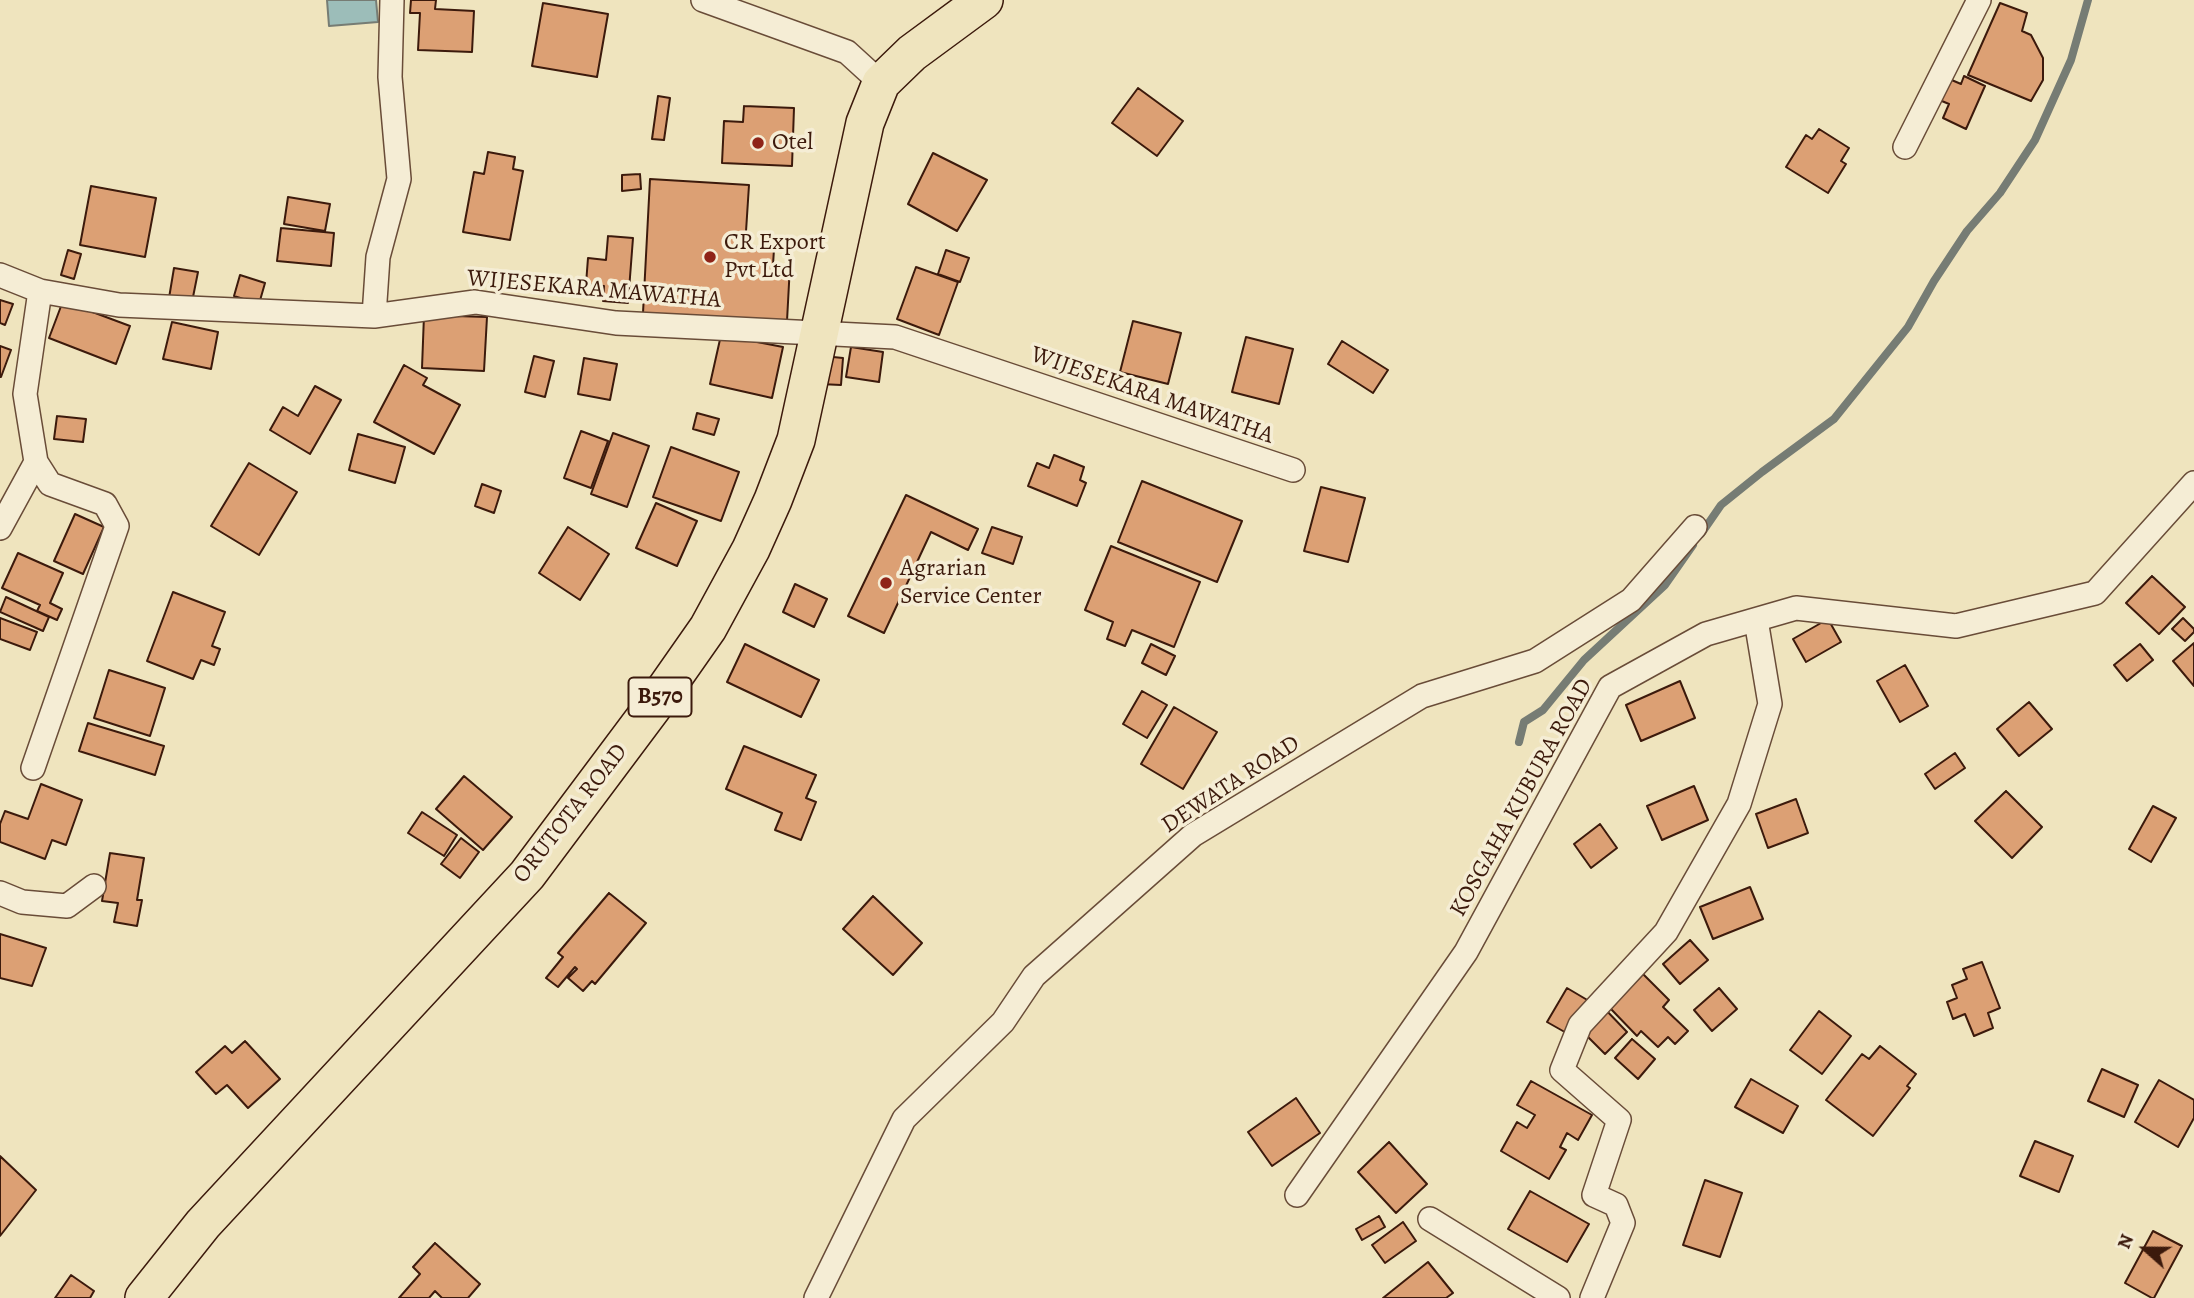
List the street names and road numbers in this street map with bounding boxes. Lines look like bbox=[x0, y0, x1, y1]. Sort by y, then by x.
street label: WIJESEKARA MAWATHA bbox=[466, 265, 722, 315]
street label: WIJESEKARA MAWATHA bbox=[1027, 341, 1277, 451]
street label: KOSGAHA KUBURA ROAD bbox=[1444, 674, 1600, 922]
road number: B570 bbox=[628, 678, 692, 716]
street label: DEWATA ROAD bbox=[1157, 730, 1305, 840]
street label: ORUTOTA ROAD bbox=[508, 738, 634, 890]

